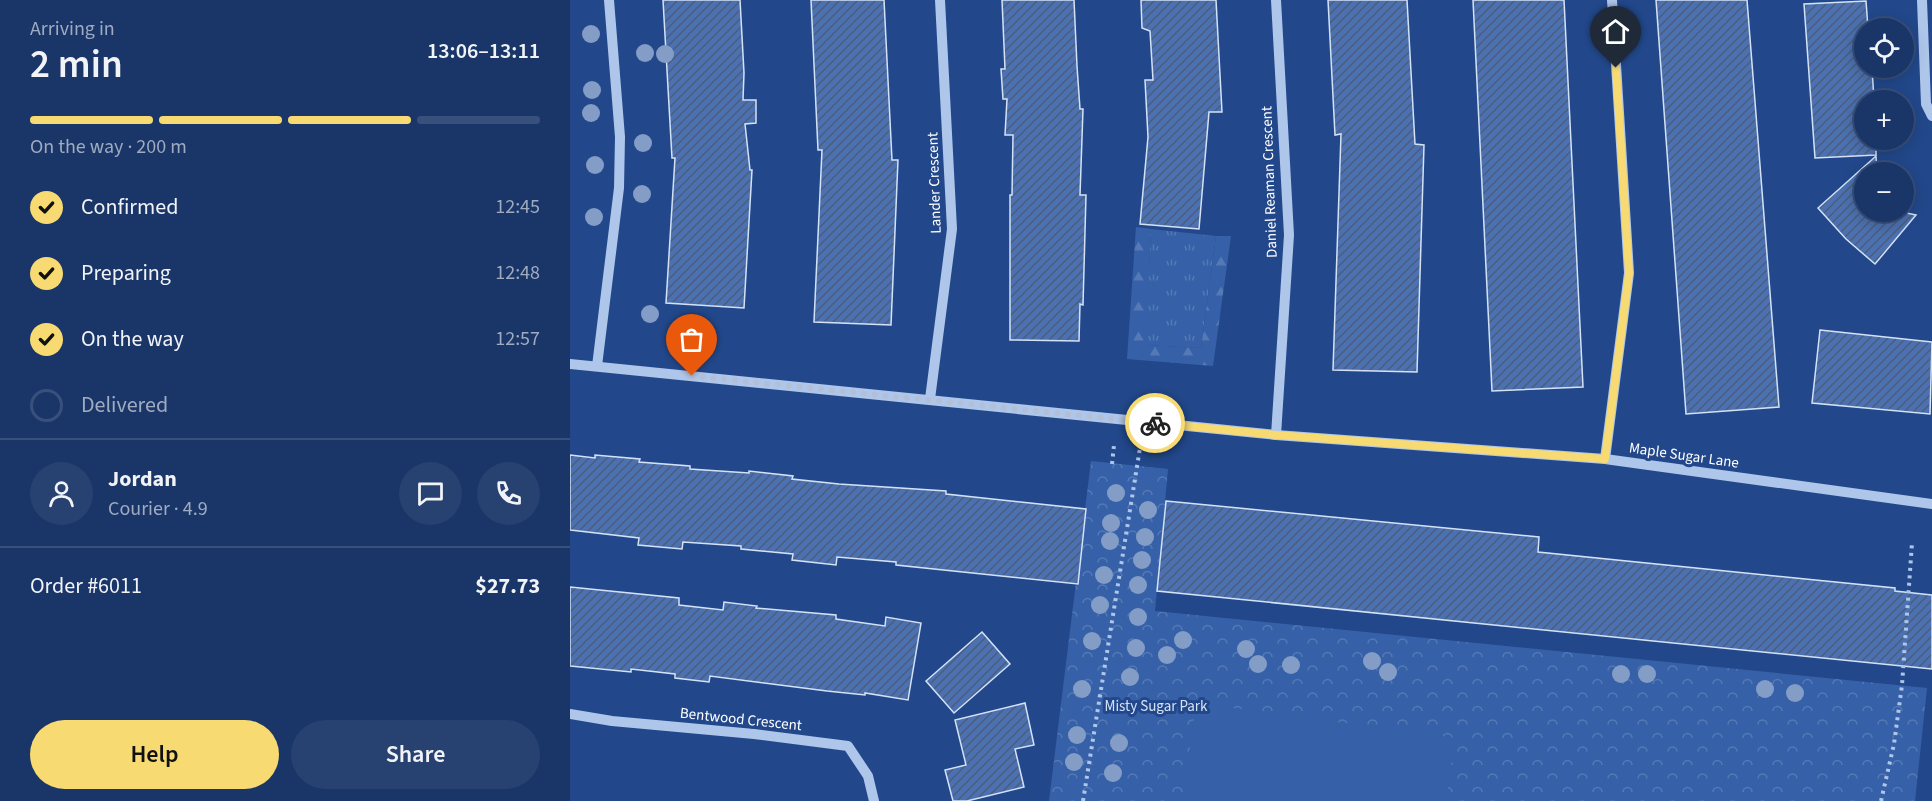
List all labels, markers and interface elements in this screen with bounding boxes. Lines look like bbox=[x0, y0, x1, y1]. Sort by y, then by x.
pin bbox=[1590, 6, 1641, 68]
text: Arriving in bbox=[30, 15, 115, 43]
icon: home bbox=[1599, 15, 1632, 48]
map controls bbox=[1854, 18, 1914, 222]
button: locate bbox=[1854, 18, 1914, 78]
text: 13:06–13:11 bbox=[427, 35, 540, 67]
text: 2 min bbox=[30, 37, 123, 93]
button: + bbox=[1854, 90, 1914, 150]
street label: Daniel Reaman Crescent bbox=[1256, 106, 1283, 258]
street label: Lander Crescent bbox=[922, 132, 947, 234]
text: On the way · 200 m bbox=[30, 133, 187, 161]
button: − bbox=[1854, 162, 1914, 222]
icon: check bbox=[30, 191, 63, 224]
text: Confirmed bbox=[81, 191, 178, 223]
text: 12:45 bbox=[495, 193, 540, 221]
icon: check bbox=[30, 257, 63, 290]
text: Preparing bbox=[81, 257, 171, 289]
text: 12:48 bbox=[495, 259, 540, 287]
pin bbox=[666, 314, 717, 376]
icon: check bbox=[30, 323, 63, 356]
text: On the way bbox=[81, 323, 184, 355]
icon: bag bbox=[675, 323, 708, 356]
text: 12:57 bbox=[495, 325, 540, 353]
text: Delivered bbox=[81, 389, 168, 421]
courier bbox=[1125, 393, 1185, 453]
icon: bike bbox=[1139, 407, 1172, 440]
street label: Maple Sugar Lane bbox=[1628, 437, 1740, 474]
button: person bbox=[30, 462, 93, 525]
button: chat bbox=[399, 462, 462, 525]
button: phone bbox=[477, 462, 540, 525]
text: Jordan bbox=[108, 463, 177, 495]
text: Courier · 4.9 bbox=[108, 495, 208, 523]
text: Order #6011 bbox=[30, 570, 142, 602]
text: $27.73 bbox=[475, 570, 540, 602]
park label: Misty Sugar Park bbox=[1105, 696, 1208, 717]
street label: Bentwood Crescent bbox=[679, 703, 803, 736]
button: Help bbox=[30, 720, 279, 789]
button: Share bbox=[291, 720, 540, 789]

